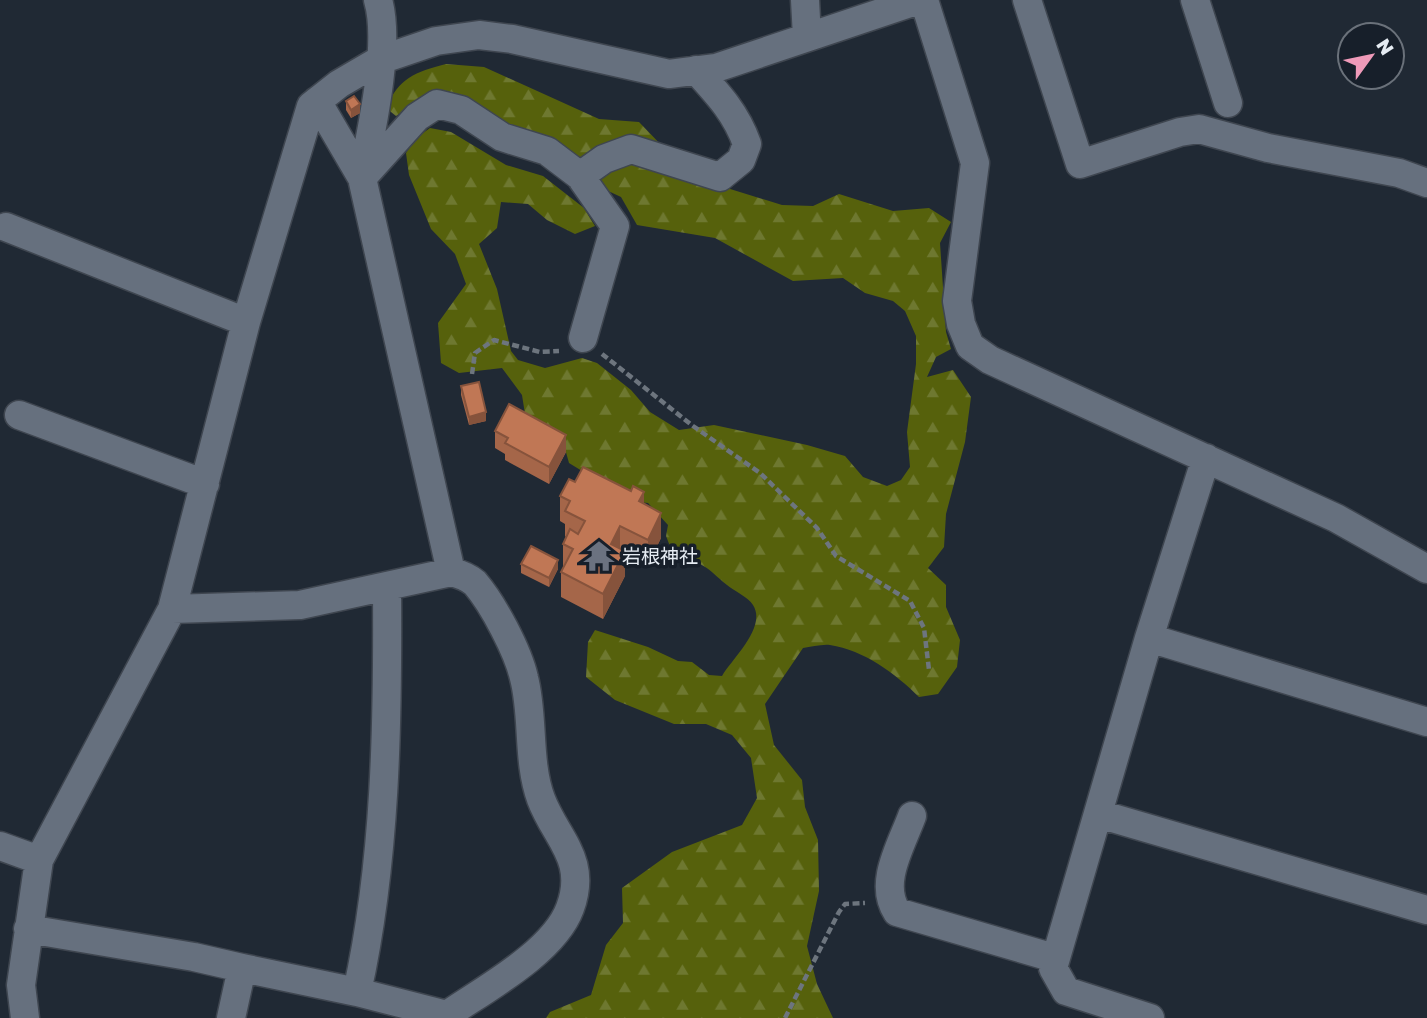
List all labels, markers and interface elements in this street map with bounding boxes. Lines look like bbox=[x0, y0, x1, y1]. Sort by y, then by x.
north arrow bbox=[1336, 21, 1406, 91]
text: N bbox=[1372, 34, 1399, 59]
temple icon: 岩根神社 bbox=[582, 539, 616, 573]
place label: 岩根神社 bbox=[622, 544, 698, 567]

